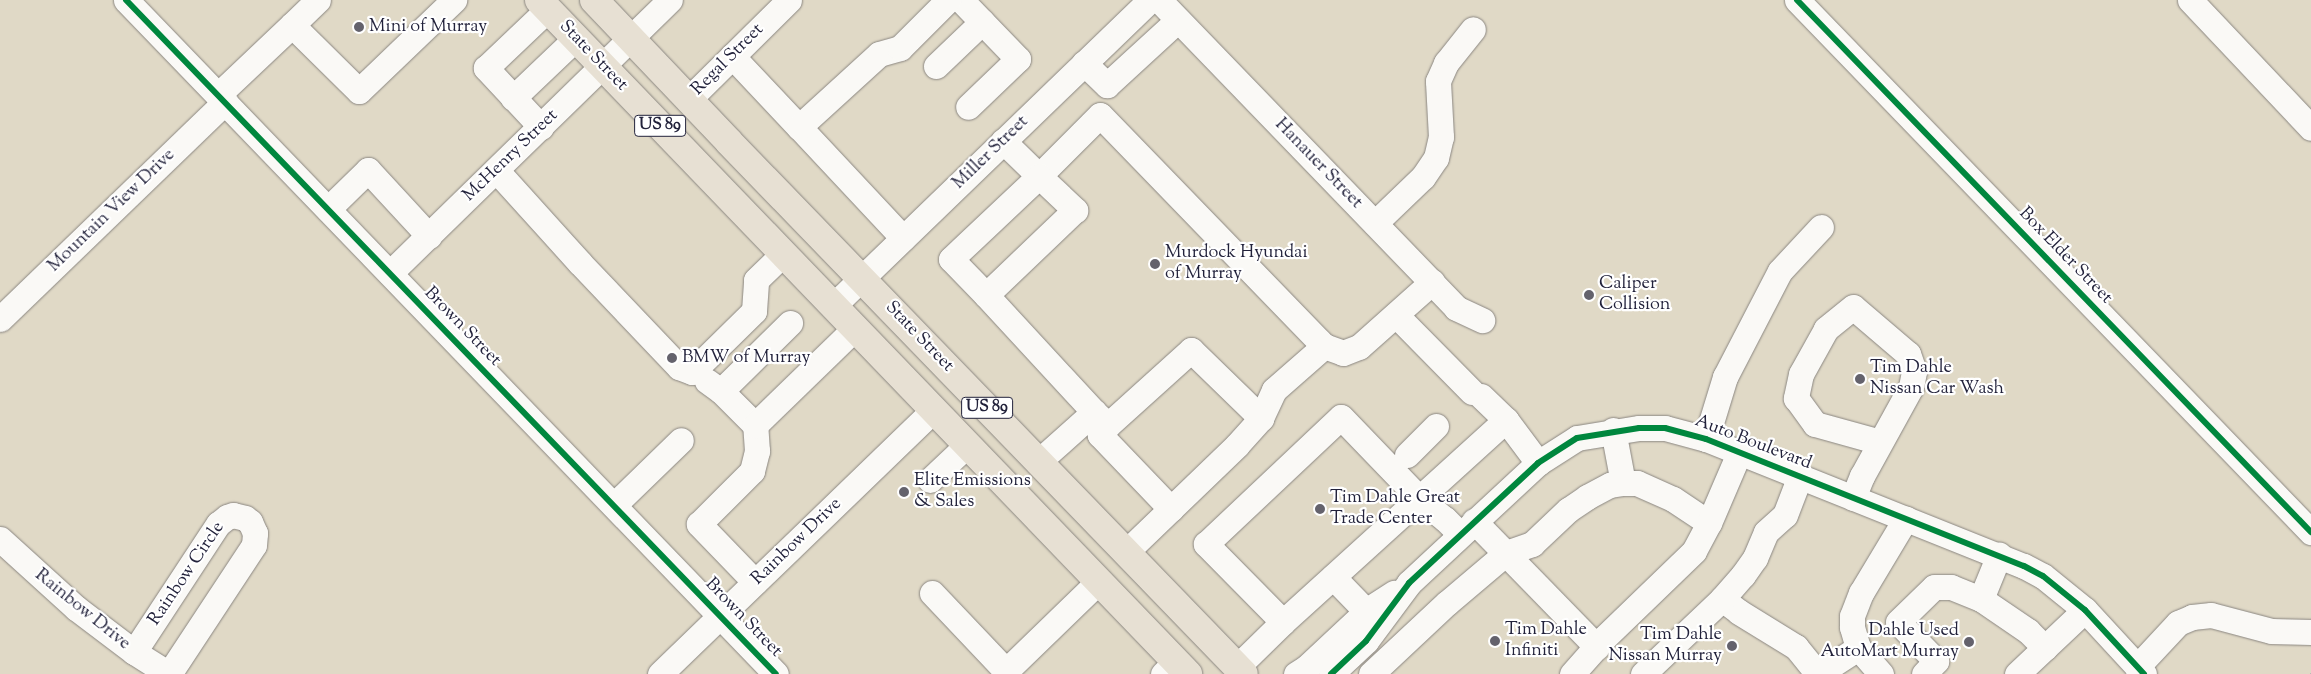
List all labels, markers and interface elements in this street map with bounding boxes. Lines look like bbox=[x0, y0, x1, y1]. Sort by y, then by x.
place label: Mini of Murray bbox=[369, 16, 487, 38]
street label: State Street bbox=[554, 16, 632, 96]
street label: Regal Street bbox=[687, 19, 769, 101]
marker: Mini of Murray bbox=[353, 21, 365, 33]
street label: McHenry Street bbox=[459, 105, 563, 207]
road number: US 89 bbox=[634, 112, 686, 140]
street label: Miller Street bbox=[949, 112, 1033, 194]
street label: Hanauer Street bbox=[1270, 114, 1366, 214]
street label: Mountain View Drive bbox=[44, 145, 180, 277]
street label: Box Elder Street bbox=[2014, 203, 2116, 309]
place label: Murdock Hyundai of Murray bbox=[1165, 243, 1308, 286]
marker: Murdock Hyundai of Murray bbox=[1149, 258, 1161, 270]
place label: Caliper Collision bbox=[1599, 274, 1670, 316]
street label: Brown Street bbox=[419, 283, 505, 371]
marker: Caliper Collision bbox=[1583, 289, 1595, 301]
street label: State Street bbox=[880, 297, 958, 377]
place label: BMW of Murray bbox=[682, 347, 810, 369]
marker: BMW of Murray bbox=[666, 352, 678, 364]
place label: Tim Dahle Nissan Car Wash bbox=[1870, 358, 2004, 400]
marker: Tim Dahle Nissan Car Wash bbox=[1854, 373, 1866, 385]
road number: US 89 bbox=[961, 394, 1013, 422]
street label: Auto Boulevard bbox=[1692, 411, 1814, 475]
place label: Elite Emissions & Sales bbox=[914, 471, 1031, 514]
marker: Elite Emissions & Sales bbox=[898, 486, 910, 498]
place label: Tim Dahle Great Trade Center bbox=[1330, 488, 1460, 530]
street label: Rainbow Drive bbox=[748, 494, 846, 590]
marker: Tim Dahle Great Trade Center bbox=[1314, 503, 1326, 515]
street label: Rainbow Circle bbox=[144, 518, 230, 630]
street label: Rainbow Drive bbox=[30, 565, 134, 655]
street label: Brown Street bbox=[700, 574, 786, 662]
place label: Tim Dahle Infiniti bbox=[1505, 620, 1587, 662]
place label: Dahle Used AutoMart Murray bbox=[1820, 621, 1959, 664]
place label: Tim Dahle Nissan Murray bbox=[1609, 625, 1722, 668]
marker: Tim Dahle Infiniti bbox=[1489, 635, 1501, 647]
marker: Dahle Used AutoMart Murray bbox=[1963, 636, 1975, 648]
marker: Tim Dahle Nissan Murray bbox=[1726, 640, 1738, 652]

